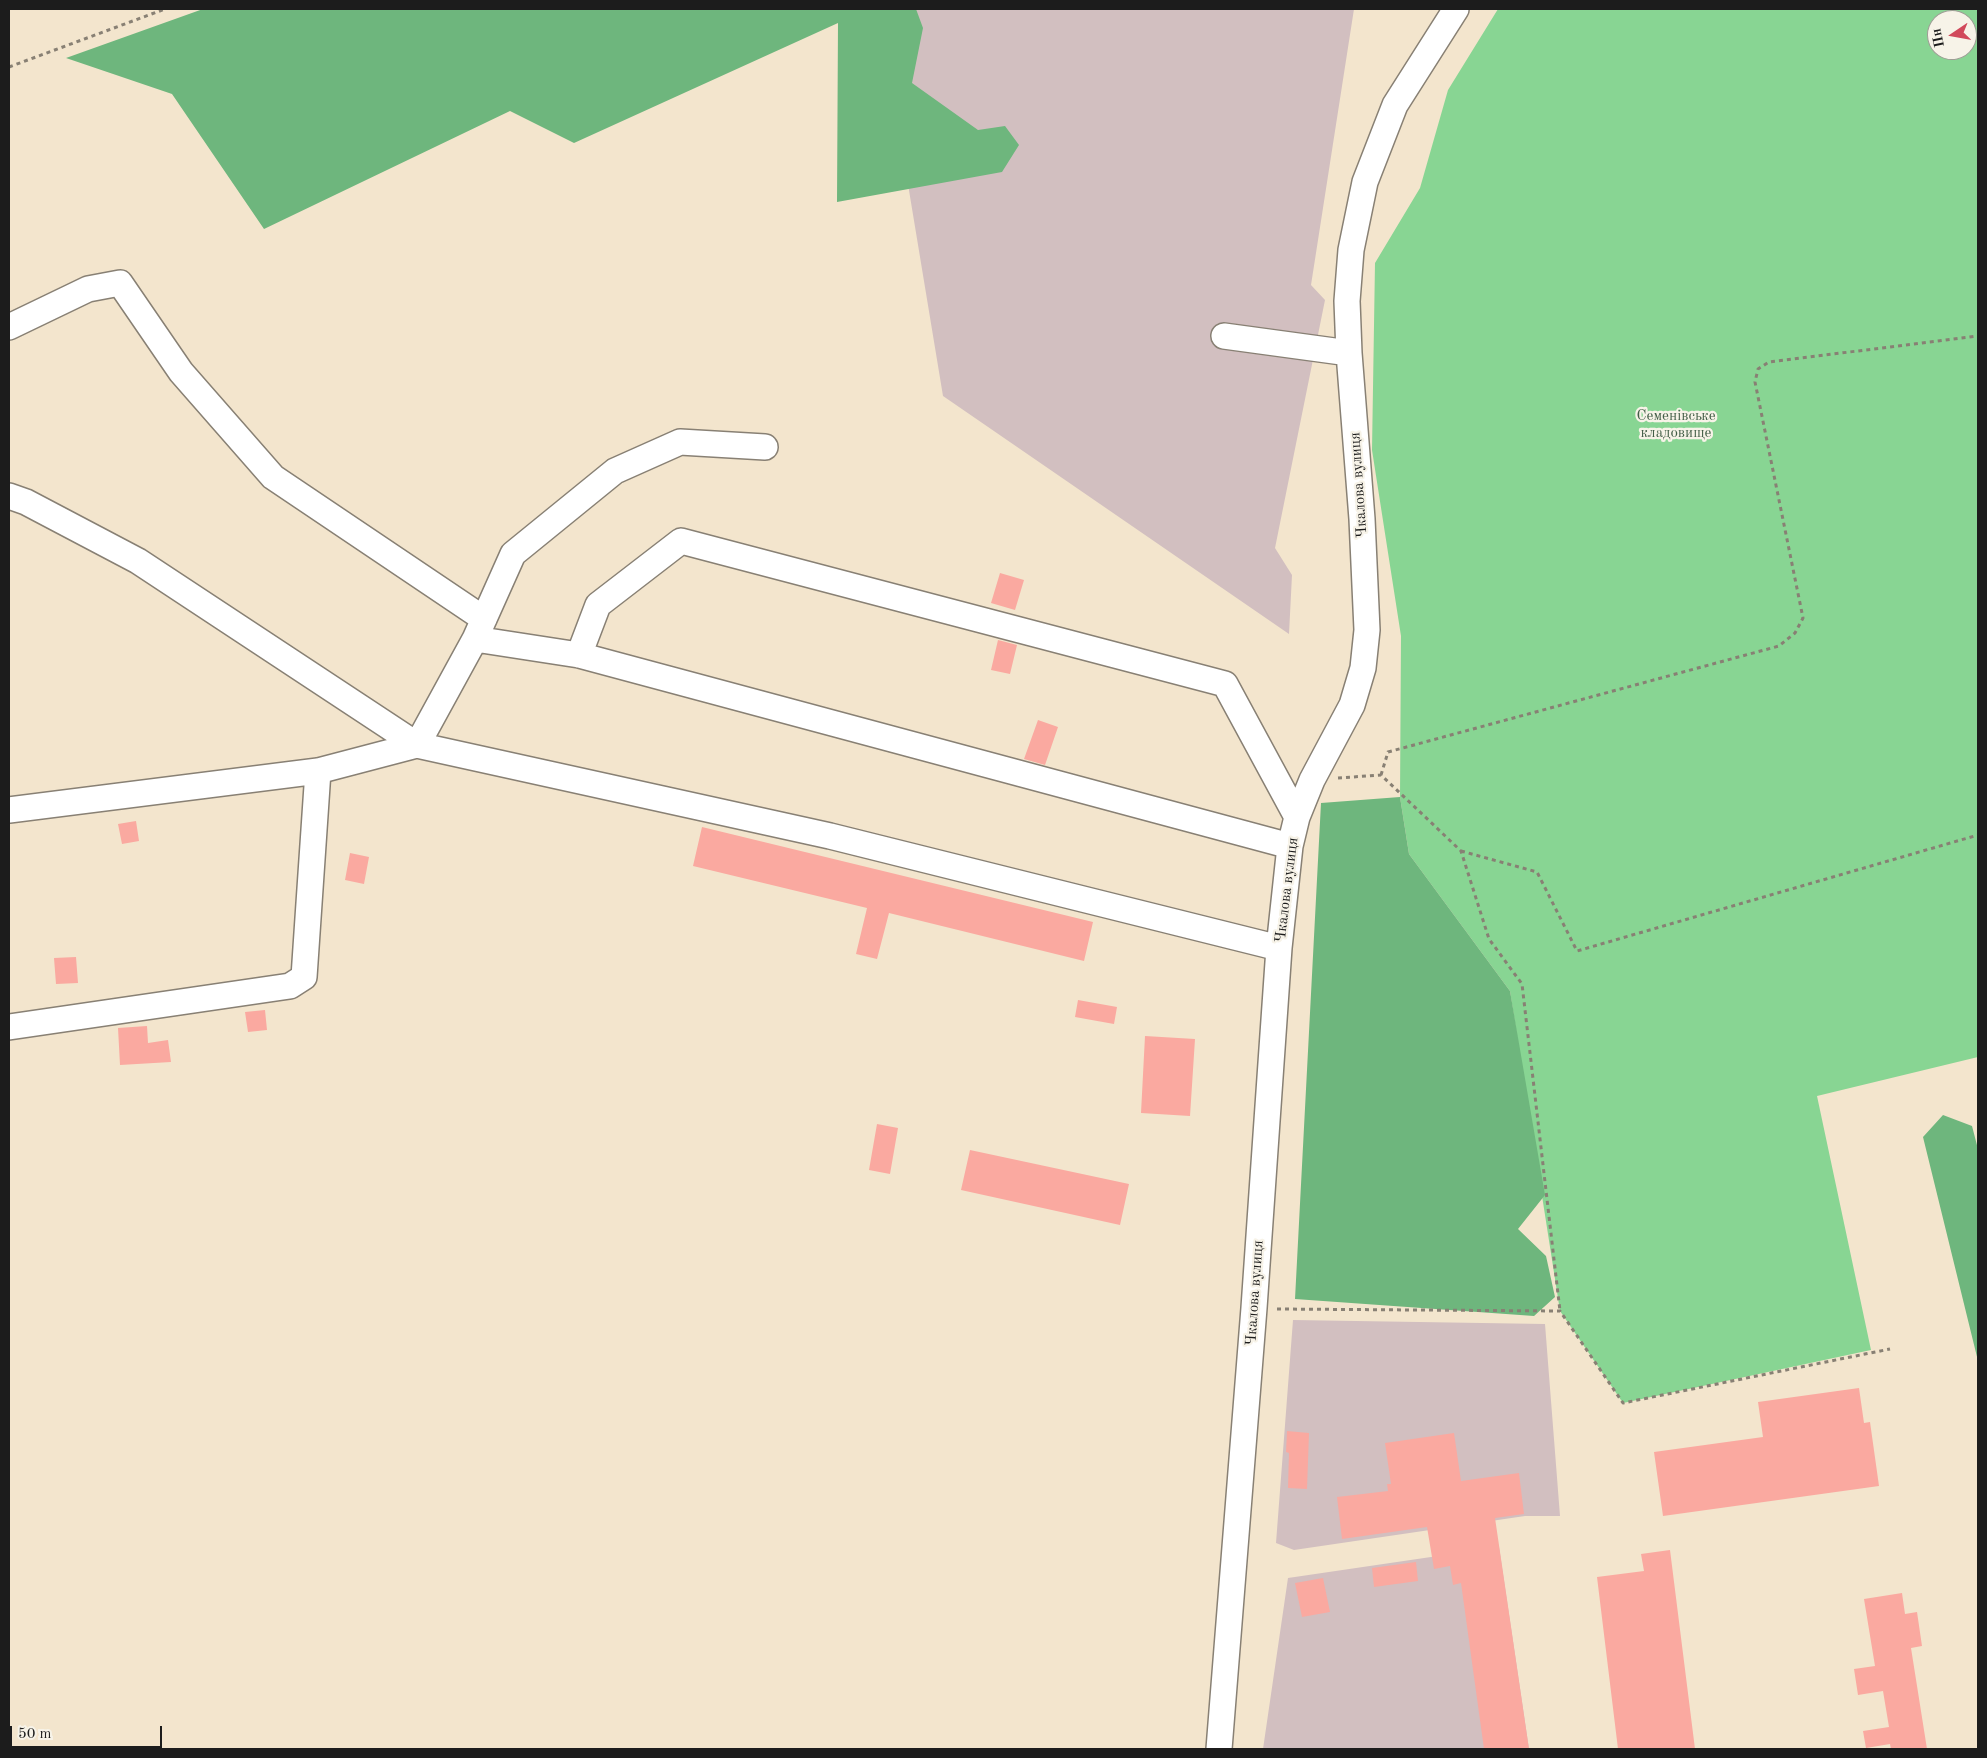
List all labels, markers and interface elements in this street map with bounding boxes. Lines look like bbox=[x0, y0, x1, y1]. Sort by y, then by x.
north arrow bbox=[1927, 10, 1977, 60]
text: Пн bbox=[1929, 27, 1947, 49]
park label: Семенівське кладовище bbox=[1636, 407, 1716, 442]
street label: Чкалова вулиця bbox=[1346, 432, 1372, 538]
street label: Чкалова вулиця bbox=[1272, 836, 1302, 944]
street label: Чкалова вулиця bbox=[1242, 1240, 1268, 1346]
scale bar bbox=[12, 1716, 165, 1748]
text: 50 m bbox=[18, 1727, 52, 1742]

